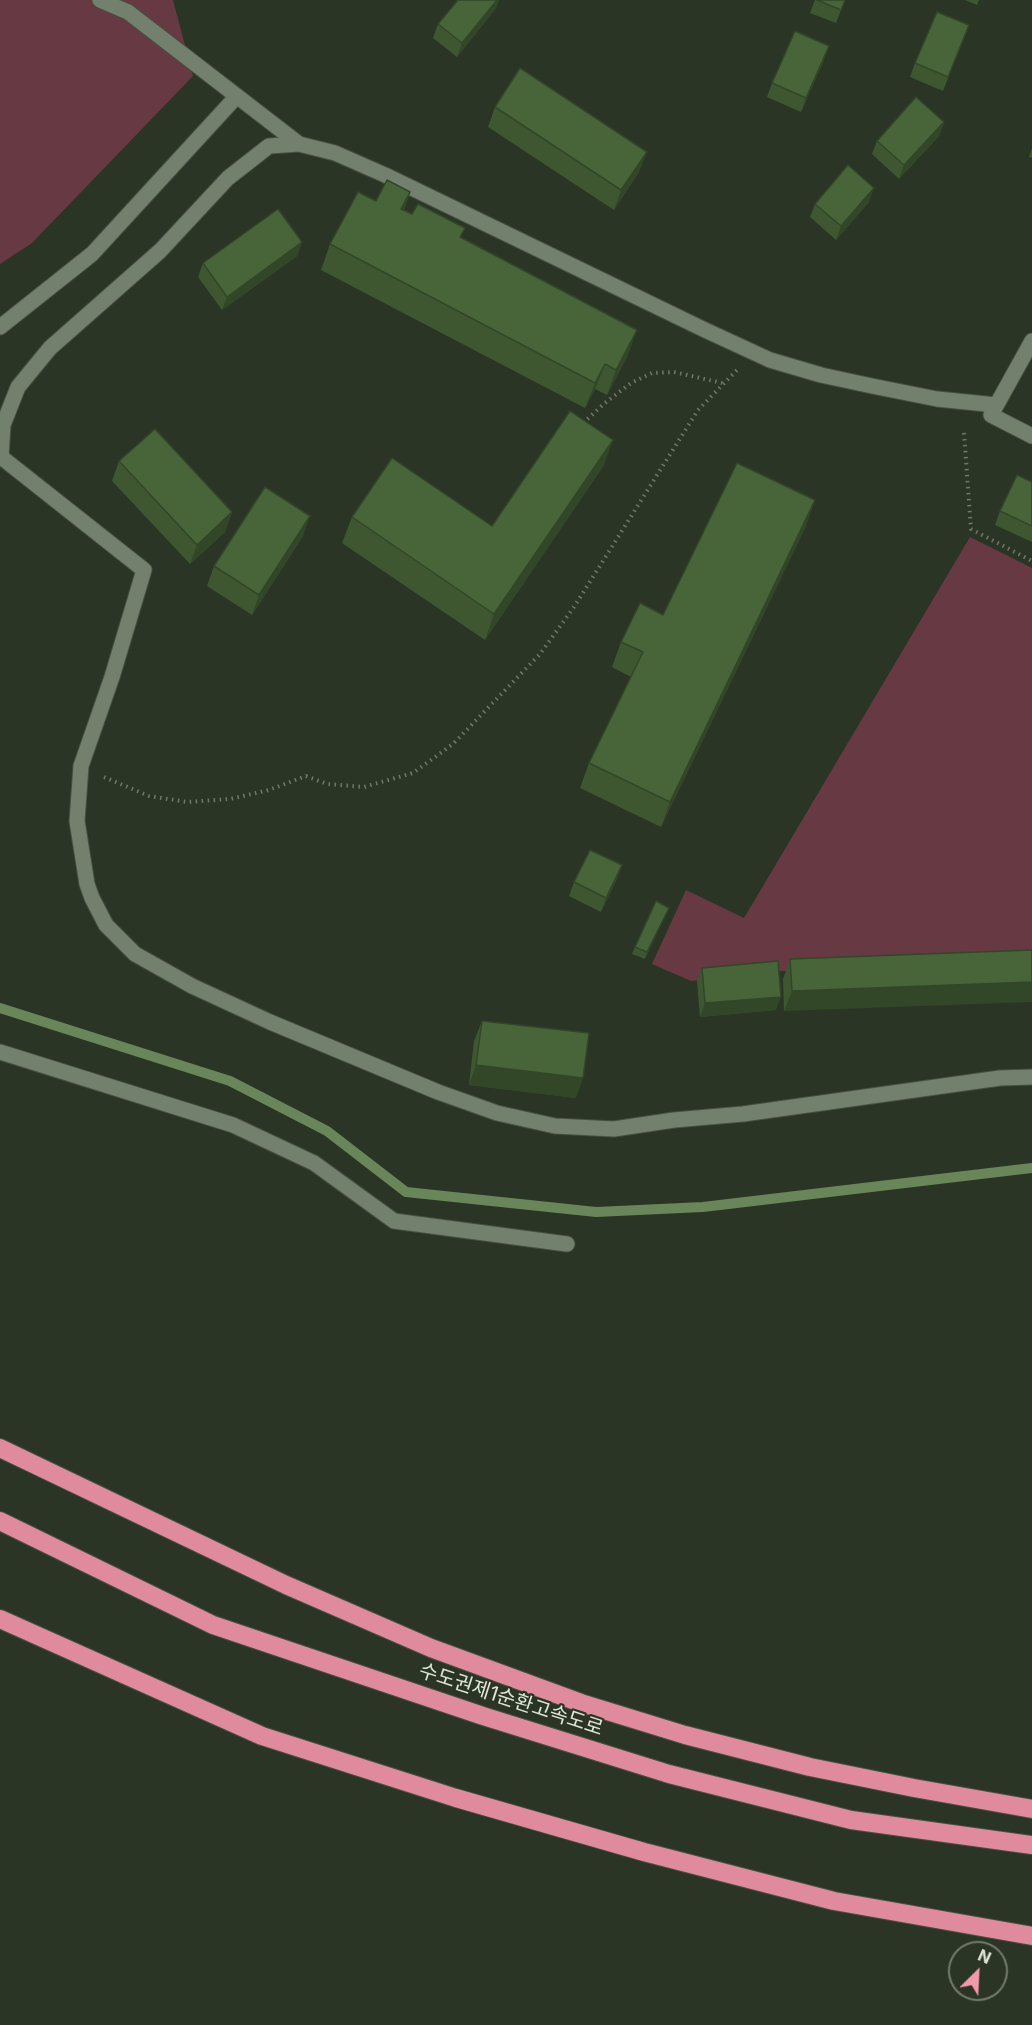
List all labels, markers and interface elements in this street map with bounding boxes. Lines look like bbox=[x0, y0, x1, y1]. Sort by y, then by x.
street label: 수도권제1순환고속도로 bbox=[416, 1659, 606, 1741]
north arrow bbox=[948, 1941, 1008, 2001]
text: N bbox=[975, 1945, 994, 1968]

